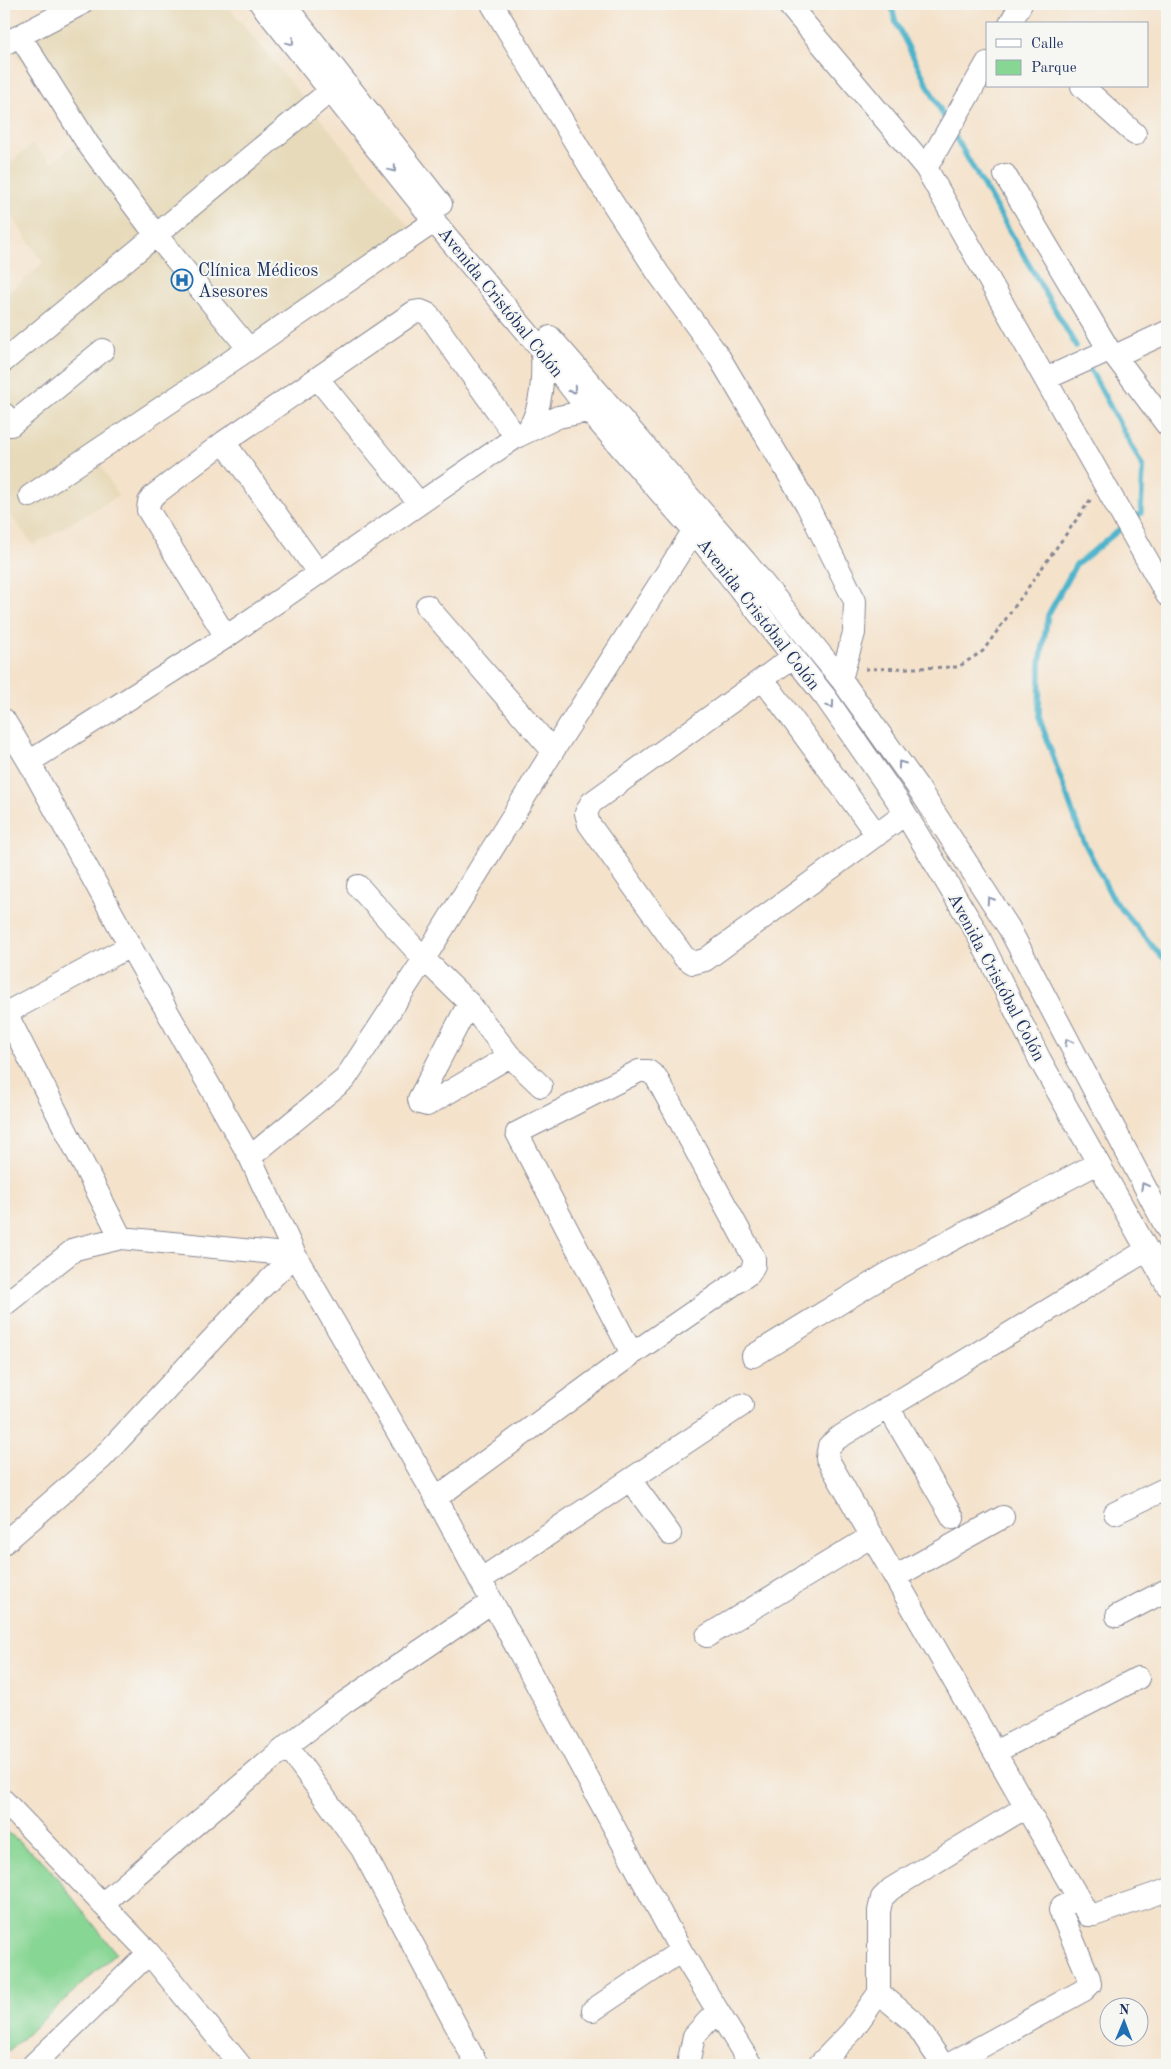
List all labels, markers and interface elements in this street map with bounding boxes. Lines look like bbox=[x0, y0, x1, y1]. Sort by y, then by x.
legend bbox=[986, 22, 1148, 88]
one-way arrow bbox=[286, 36, 294, 45]
text: Calle bbox=[1031, 37, 1064, 52]
text: Parque bbox=[1031, 61, 1077, 76]
one-way arrow bbox=[387, 163, 395, 172]
street label: Avenida Cristóbal Colón bbox=[434, 224, 566, 381]
place label: Clínica Médicos Asesores bbox=[198, 262, 319, 301]
hospital icon: Clínica Médicos Asesores bbox=[170, 268, 194, 292]
one-way arrow bbox=[567, 384, 575, 393]
street label: Avenida Cristóbal Colón bbox=[693, 535, 823, 694]
one-way arrow bbox=[825, 699, 834, 709]
one-way arrow bbox=[898, 760, 907, 770]
street label: Avenida Cristóbal Colón bbox=[944, 891, 1048, 1065]
one-way arrow bbox=[987, 896, 996, 905]
one-way arrow bbox=[1064, 1038, 1074, 1047]
one-way arrow bbox=[1140, 1182, 1150, 1191]
north arrow bbox=[1098, 1996, 1148, 2046]
text: N bbox=[1119, 2003, 1130, 2017]

